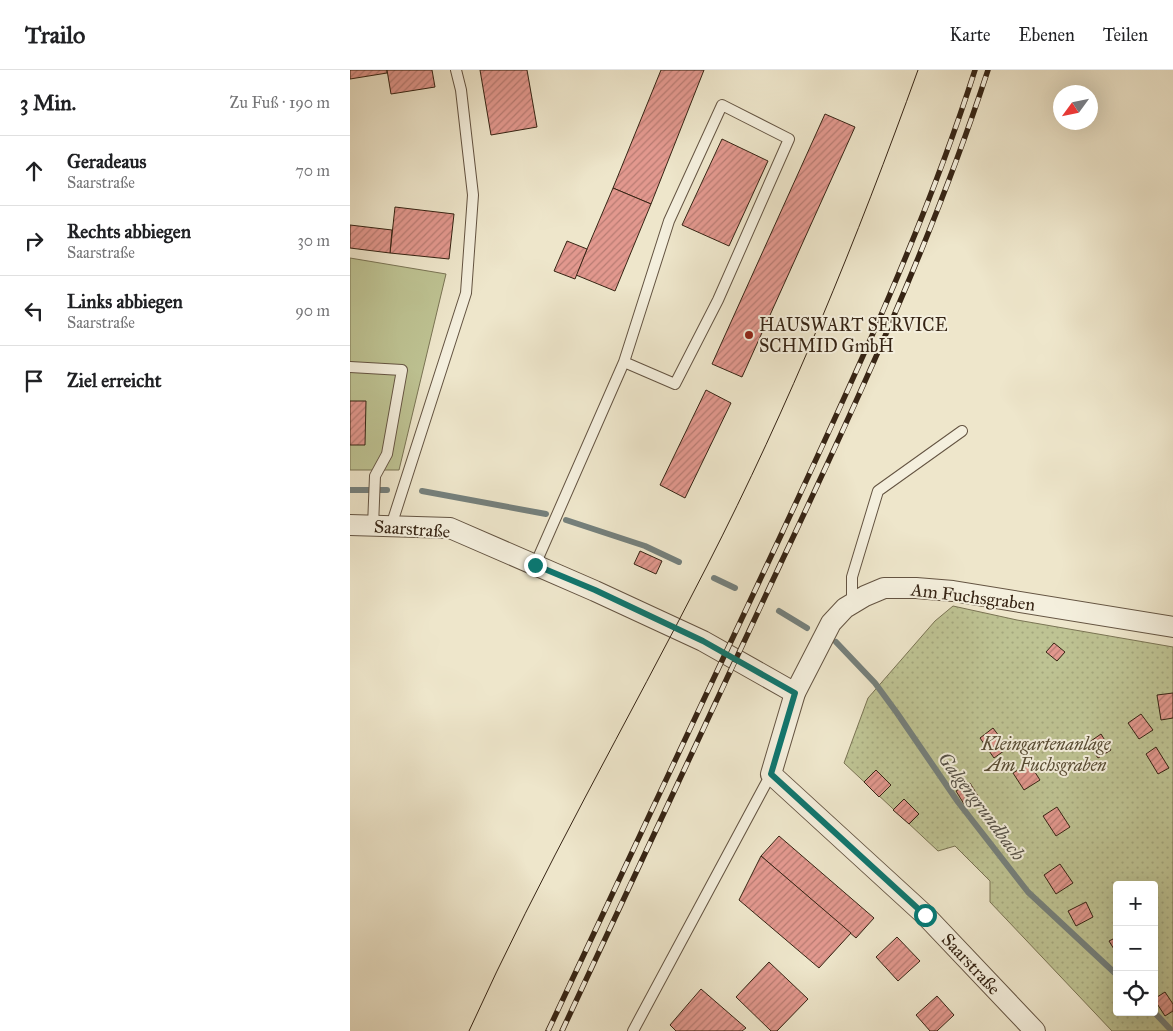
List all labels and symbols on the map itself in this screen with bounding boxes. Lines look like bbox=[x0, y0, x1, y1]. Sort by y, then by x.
north arrow bbox=[1053, 85, 1098, 130]
place label: HAUSWART SERVICE SCHMID GmbH bbox=[759, 314, 948, 357]
marker: HAUSWART SERVICE SCHMID GmbH bbox=[743, 329, 755, 341]
street label: Saarstraße bbox=[373, 515, 451, 543]
route end bbox=[524, 554, 547, 577]
street label: Am Fuchsgraben bbox=[908, 578, 1037, 617]
park label: Kleingartenanlage Am Fuchsgraben bbox=[981, 733, 1112, 776]
water label: Galgengrundbach bbox=[933, 748, 1030, 865]
route start bbox=[914, 904, 937, 927]
street label: Saarstraße bbox=[937, 929, 1005, 999]

